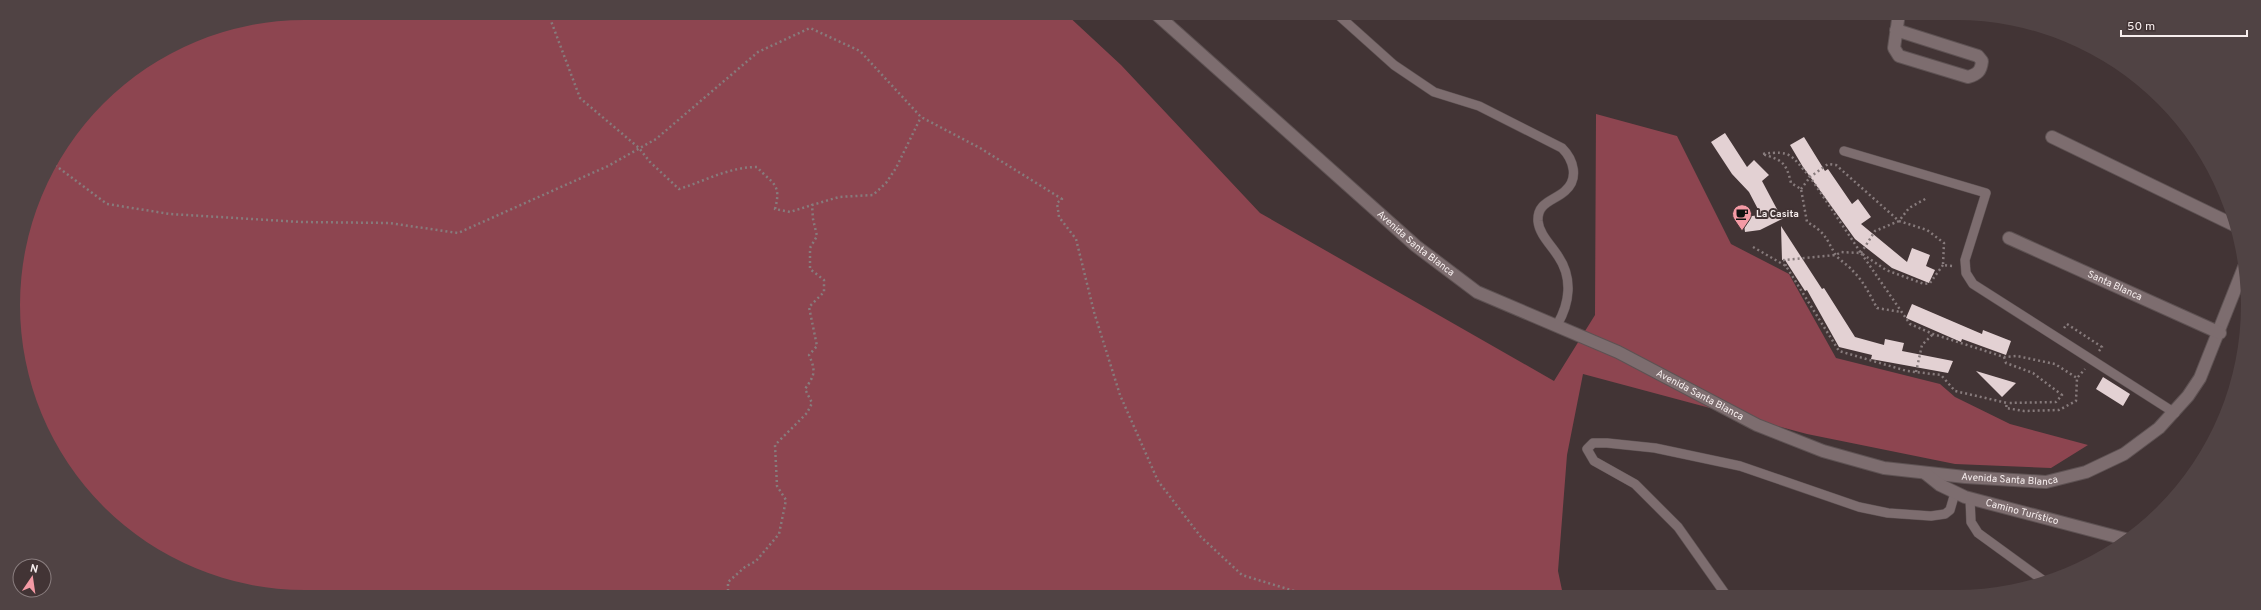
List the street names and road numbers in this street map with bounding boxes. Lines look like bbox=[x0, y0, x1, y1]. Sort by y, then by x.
street label: Avenida Santa Blanca bbox=[1374, 208, 1457, 279]
street label: Santa Blanca bbox=[2085, 268, 2144, 304]
street label: Avenida Santa Blanca bbox=[1654, 367, 1746, 423]
street label: Avenida Santa Blanca bbox=[1961, 470, 2059, 489]
street label: Camino Turístico bbox=[1984, 496, 2061, 528]

